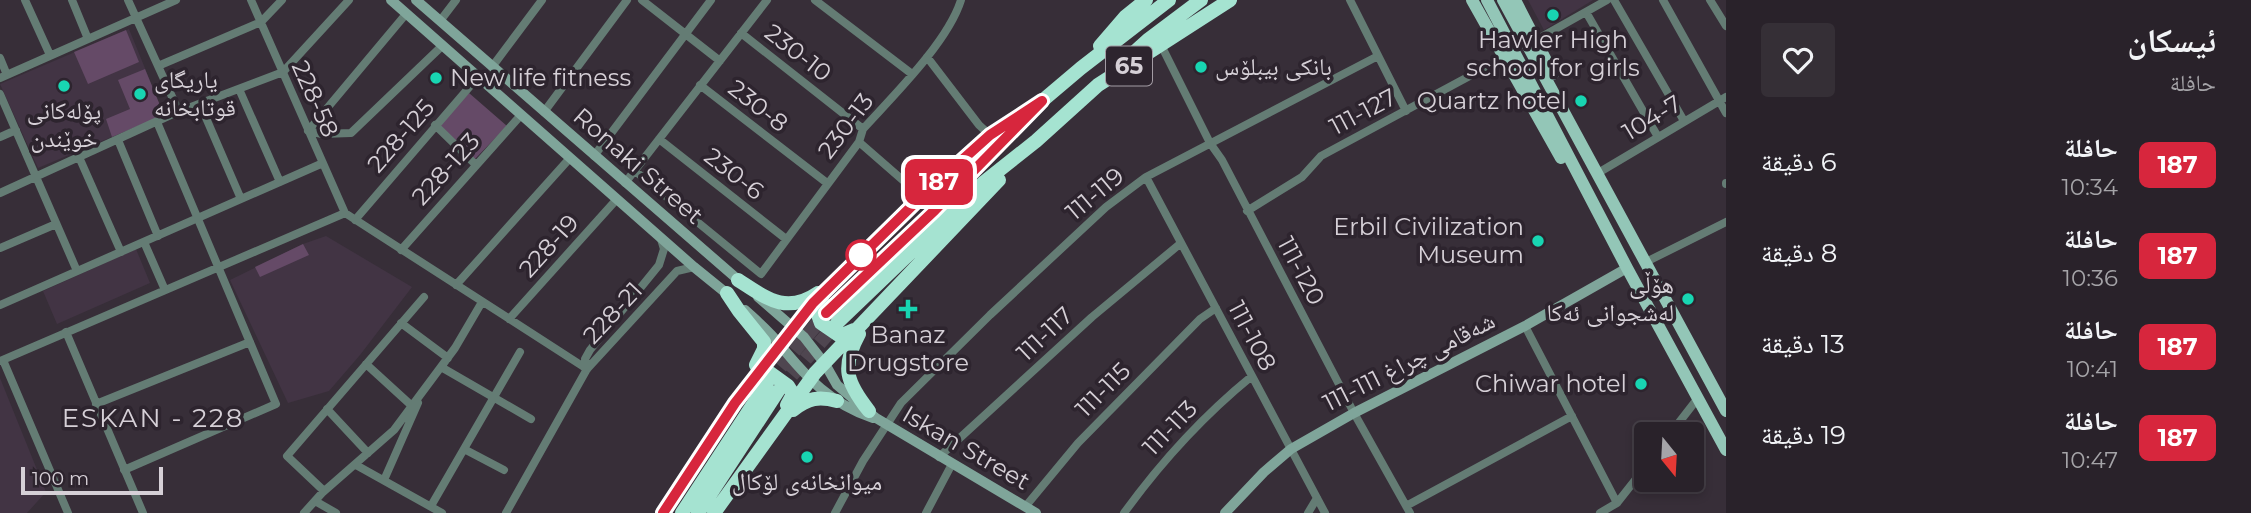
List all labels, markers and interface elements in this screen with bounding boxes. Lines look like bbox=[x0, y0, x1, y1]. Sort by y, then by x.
marker: Hawler High school for girls bbox=[1545, 7, 1561, 23]
street label: 230-10 bbox=[759, 18, 837, 88]
text: ئیسکان bbox=[2127, 20, 2216, 60]
button: heart bbox=[1761, 23, 1835, 97]
place label: Hawler High school for girls bbox=[1466, 25, 1640, 82]
road number: 65 bbox=[1106, 46, 1152, 86]
place label: بانکی بیبلۆس bbox=[1215, 52, 1332, 81]
street label: 228-58 bbox=[286, 56, 345, 142]
marker: بانکی بیبلۆس bbox=[1193, 59, 1209, 75]
place label: New life fitness bbox=[450, 63, 631, 92]
place label: یاریگای قوتابخانە bbox=[154, 65, 236, 122]
text: حافلة bbox=[2170, 69, 2216, 97]
marker: New life fitness bbox=[428, 70, 444, 86]
street label: 230-8 bbox=[723, 73, 794, 138]
marker: پۆلەکانی خوێندن bbox=[56, 78, 72, 94]
street label: 111-127 bbox=[1325, 82, 1401, 141]
marker: یاریگای قوتابخانە bbox=[132, 86, 148, 102]
place label: Quartz hotel bbox=[1417, 86, 1567, 115]
street label: 230-13 bbox=[812, 87, 880, 164]
street label: 104-7 bbox=[1617, 89, 1687, 146]
street label: 228-125 bbox=[361, 93, 440, 178]
marker: Quartz hotel bbox=[1573, 93, 1589, 109]
place label: پۆلەکانی خوێندن bbox=[27, 96, 101, 153]
street label: Ronaki Street bbox=[568, 101, 709, 230]
street label: 228-123 bbox=[406, 127, 486, 211]
text: حافلة bbox=[2064, 132, 2118, 164]
street label: 230-6 bbox=[699, 141, 770, 206]
text: 6 دقيقة bbox=[1761, 146, 1837, 178]
text: 187 bbox=[2157, 150, 2198, 179]
line badge: 187 bbox=[899, 159, 979, 205]
street label: 111-119 bbox=[1060, 161, 1130, 226]
text: 187 bbox=[919, 167, 959, 196]
text: 10:34 bbox=[2061, 173, 2118, 201]
street label: 228-19 bbox=[513, 208, 584, 283]
place label: Erbil Civilization Museum bbox=[1333, 212, 1524, 269]
text: حافلة bbox=[2064, 223, 2118, 255]
street label: 111-120 bbox=[1272, 232, 1331, 310]
marker: Erbil Civilization Museum bbox=[1530, 233, 1546, 249]
text: 8 دقيقة bbox=[1761, 237, 1837, 269]
unlabelled marker bbox=[846, 240, 876, 270]
text: 187 bbox=[2157, 241, 2198, 270]
text: 10:36 bbox=[2063, 264, 2118, 292]
place label: هۆڵی لەشجوانی ئەکا bbox=[1546, 270, 1674, 327]
street label: 228-21 bbox=[577, 276, 648, 350]
marker: هۆڵی لەشجوانی ئەکا bbox=[1680, 291, 1696, 307]
street label: 111-108 bbox=[1222, 296, 1283, 376]
street label: 111-117 bbox=[1011, 300, 1079, 367]
marker: Banaz Drugstore bbox=[900, 301, 916, 317]
street label: شەقامی چراغ 111-111 bbox=[1318, 306, 1500, 418]
text: حافلة bbox=[2064, 314, 2118, 346]
place label: Banaz Drugstore bbox=[847, 320, 969, 377]
text: 13 دقيقة bbox=[1761, 328, 1845, 360]
text: 187 bbox=[2157, 332, 2198, 361]
text: 10:41 bbox=[2067, 355, 2118, 383]
street label: 111-115 bbox=[1069, 356, 1136, 423]
place label: Chiwar hotel bbox=[1475, 369, 1627, 398]
marker: Chiwar hotel bbox=[1633, 376, 1649, 392]
street label: 111-113 bbox=[1136, 394, 1203, 461]
street label: Iskan Street bbox=[897, 399, 1035, 496]
district label: ESKAN - 228 bbox=[62, 402, 244, 434]
text: حافلة bbox=[2064, 405, 2118, 437]
text: 19 دقيقة bbox=[1761, 419, 1846, 451]
north arrow bbox=[1634, 422, 1704, 492]
map controls bbox=[1634, 422, 1704, 492]
text: 187 bbox=[2157, 423, 2198, 452]
text: 10:47 bbox=[2062, 446, 2118, 474]
marker: میوانخانەی لۆکال bbox=[799, 449, 815, 465]
scale bar bbox=[21, 464, 163, 496]
text: 100 m bbox=[32, 467, 89, 490]
place label: میوانخانەی لۆکال bbox=[732, 467, 882, 496]

